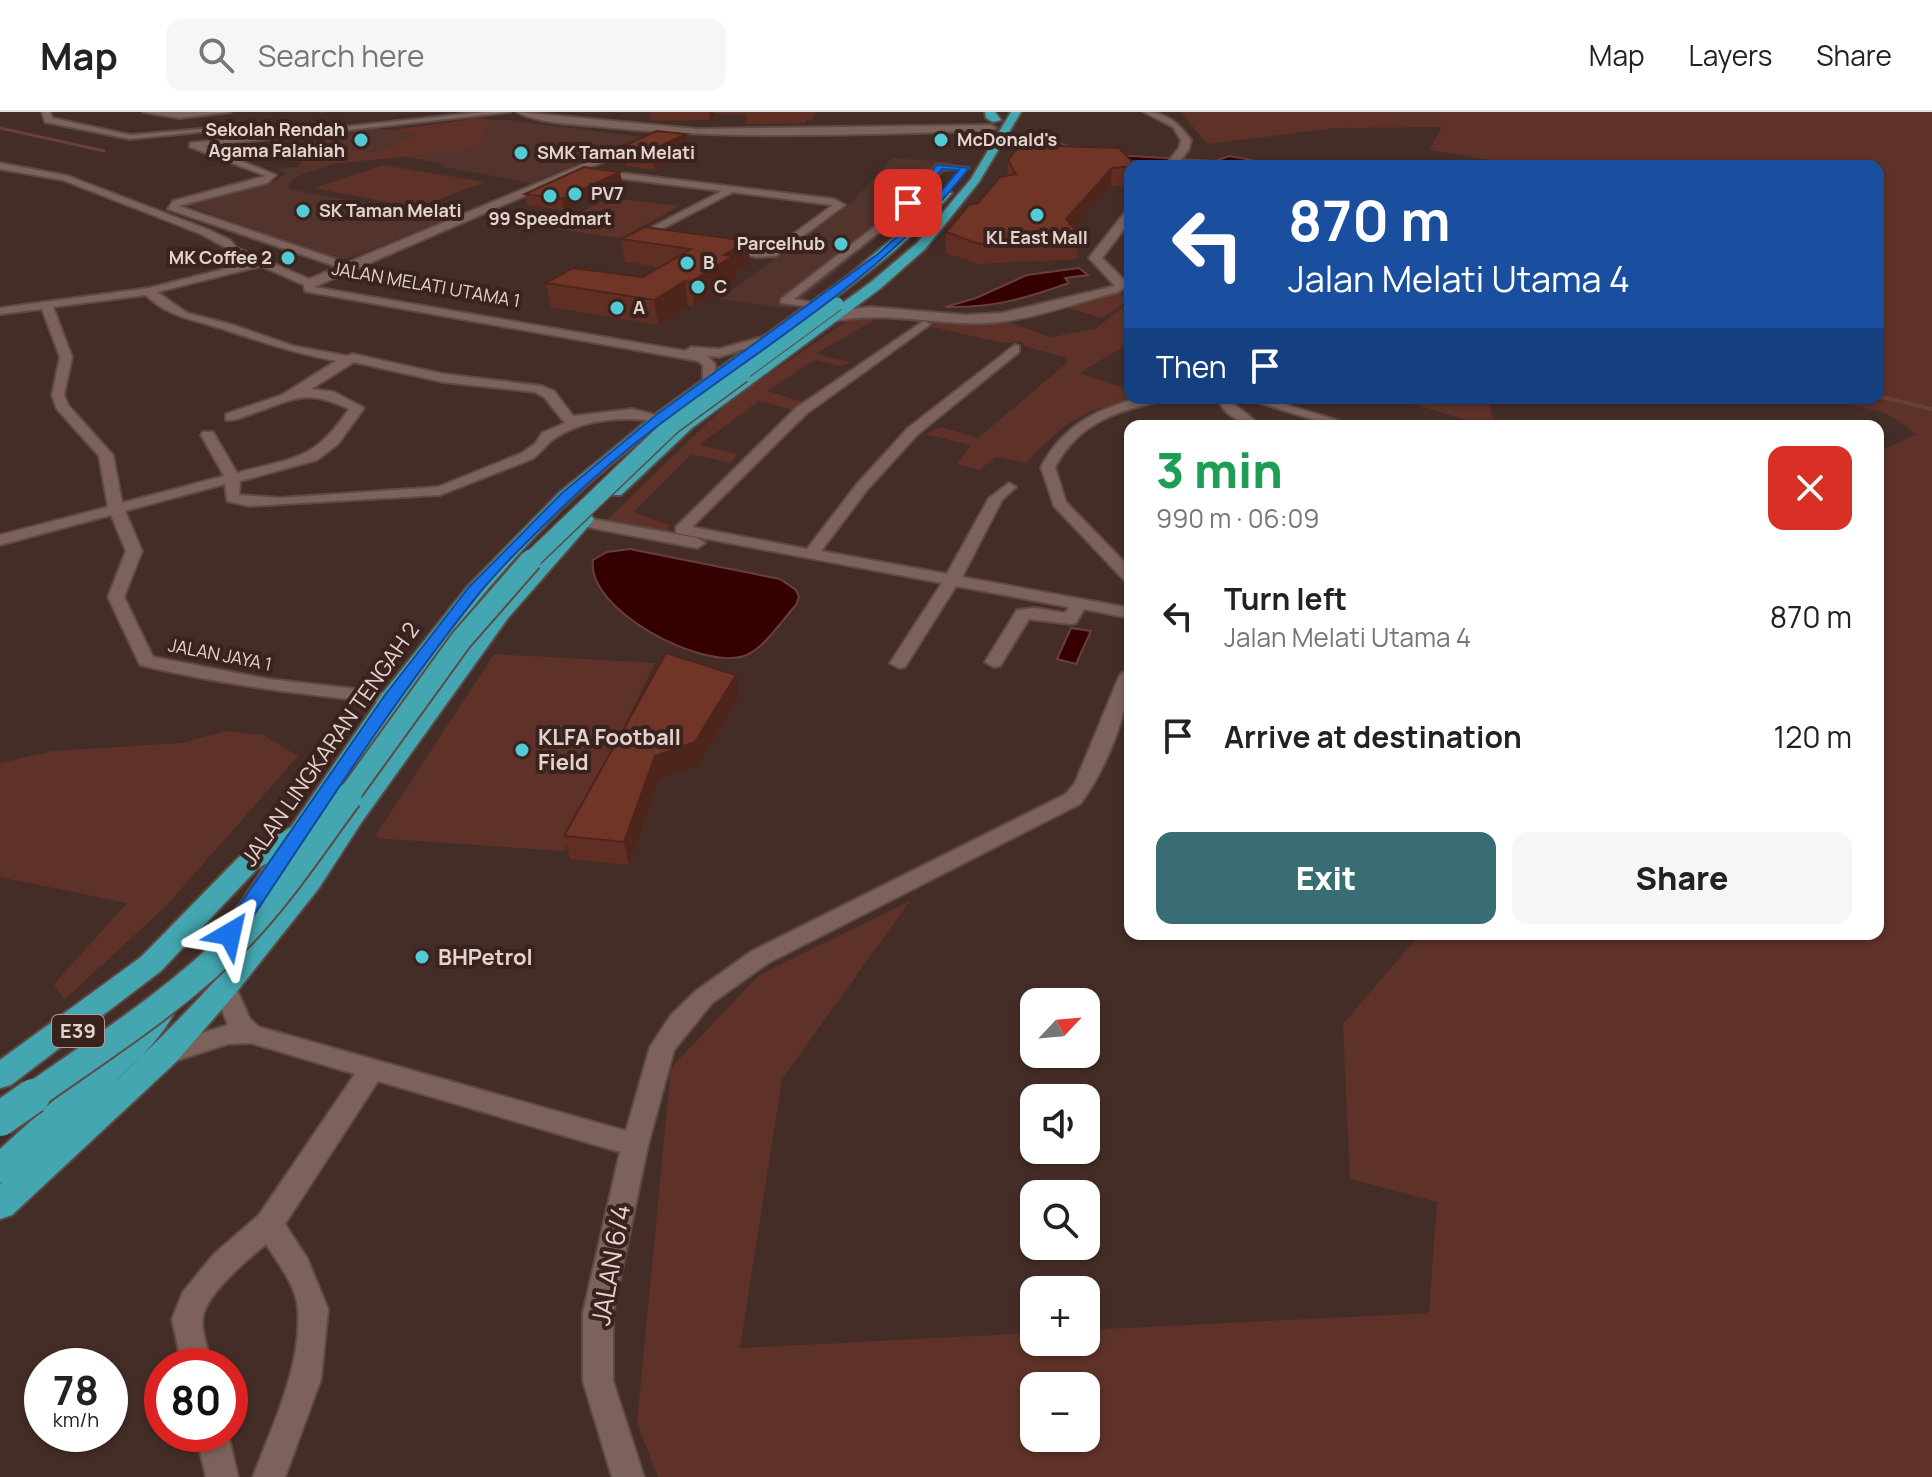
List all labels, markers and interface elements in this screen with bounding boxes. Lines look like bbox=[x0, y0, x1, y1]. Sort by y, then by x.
search box bbox=[166, 19, 726, 91]
text: Map bbox=[40, 29, 118, 81]
icon: search bbox=[194, 33, 238, 77]
text: Search here bbox=[258, 35, 425, 76]
text: Map bbox=[1589, 36, 1645, 74]
text: Layers bbox=[1689, 36, 1772, 74]
text: Share bbox=[1816, 36, 1892, 74]
place label: Sekolah Rendah Agama Falahiah bbox=[205, 117, 345, 162]
place label: McDonald's bbox=[957, 127, 1058, 151]
marker: Sekolah Rendah Agama Falahiah bbox=[352, 131, 370, 149]
marker: McDonald's bbox=[932, 131, 950, 149]
place label: SMK Taman Melati bbox=[537, 140, 695, 164]
marker: SMK Taman Melati bbox=[512, 144, 530, 162]
pin bbox=[874, 169, 942, 237]
place label: PV7 bbox=[591, 181, 624, 205]
icon: arrive bbox=[886, 181, 930, 225]
text: 870 m bbox=[1288, 181, 1451, 258]
marker: PV7 bbox=[566, 185, 584, 203]
marker: 99 Speedmart bbox=[541, 187, 559, 205]
icon: left bbox=[1156, 192, 1260, 296]
place label: SK Taman Melati bbox=[319, 198, 462, 222]
marker: SK Taman Melati bbox=[294, 202, 312, 220]
place label: 99 Speedmart bbox=[488, 206, 612, 230]
marker: KL East Mall bbox=[1028, 206, 1046, 224]
place label: KL East Mall bbox=[986, 225, 1088, 249]
place label: Parcelhub bbox=[737, 231, 825, 255]
marker: Parcelhub bbox=[832, 235, 850, 253]
place label: MK Coffee 2 bbox=[169, 245, 272, 269]
marker: MK Coffee 2 bbox=[279, 249, 297, 267]
place label: B bbox=[703, 250, 714, 274]
marker: B bbox=[678, 254, 696, 272]
text: Jalan Melati Utama 4 bbox=[1288, 254, 1630, 303]
street label: JALAN MELATI UTAMA 1 bbox=[330, 256, 522, 312]
place label: C bbox=[714, 274, 727, 298]
marker: C bbox=[689, 278, 707, 296]
place label: A bbox=[633, 295, 645, 319]
marker: A bbox=[608, 299, 626, 317]
icon: arrive bbox=[1243, 344, 1287, 388]
text: Then bbox=[1156, 346, 1227, 387]
text: 3 min bbox=[1156, 437, 1283, 502]
button: close bbox=[1768, 446, 1852, 530]
text: 990 m · 06:09 bbox=[1156, 500, 1319, 536]
text: Turn left bbox=[1224, 578, 1347, 619]
icon: left bbox=[1156, 594, 1200, 638]
text: 870 m bbox=[1770, 596, 1852, 637]
street label: JALAN LINGKARAN TENGAH 2 bbox=[234, 616, 426, 872]
text: Jalan Melati Utama 4 bbox=[1224, 619, 1471, 655]
street label: JALAN JAYA 1 bbox=[166, 632, 274, 676]
icon: arrive bbox=[1156, 714, 1200, 758]
text: Arrive at destination bbox=[1224, 716, 1522, 757]
text: 120 m bbox=[1773, 716, 1852, 757]
place label: KLFA Football Field bbox=[538, 722, 681, 777]
marker: KLFA Football Field bbox=[513, 741, 531, 759]
button: Exit bbox=[1156, 832, 1496, 924]
button: Share bbox=[1512, 832, 1852, 924]
position arrow bbox=[188, 892, 272, 976]
place label: BHPetrol bbox=[438, 942, 533, 972]
marker: BHPetrol bbox=[413, 948, 431, 966]
north arrow bbox=[1020, 988, 1100, 1068]
map controls bbox=[1020, 988, 1100, 1452]
road number: E39 bbox=[52, 1015, 104, 1047]
button: sound bbox=[1020, 1084, 1100, 1164]
button: search bbox=[1020, 1180, 1100, 1260]
street label: JALAN 6/4 bbox=[582, 1201, 638, 1328]
button: + bbox=[1020, 1276, 1100, 1356]
speed limit sign: 80 bbox=[144, 1348, 248, 1452]
text: 78 bbox=[53, 1362, 99, 1417]
button: − bbox=[1020, 1372, 1100, 1452]
text: km/h bbox=[53, 1406, 99, 1433]

